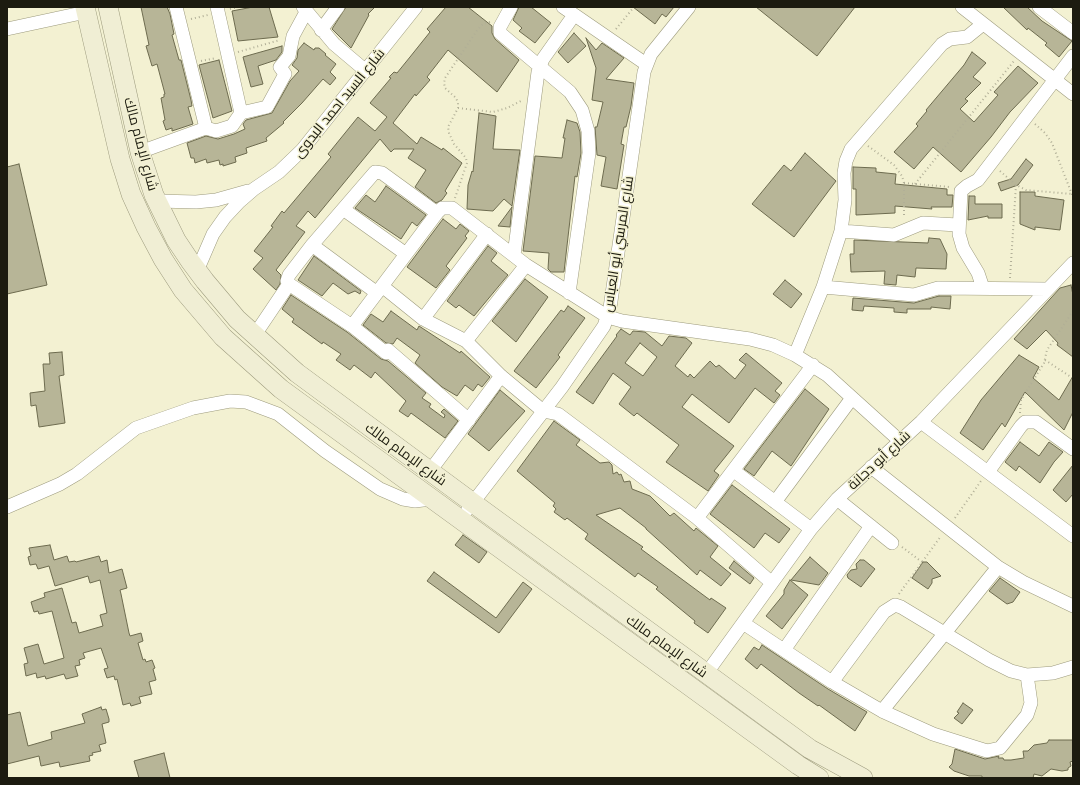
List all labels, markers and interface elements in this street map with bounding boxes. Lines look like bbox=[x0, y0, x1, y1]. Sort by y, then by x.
street label: شارع السيد احمد البدوى bbox=[290, 45, 388, 161]
street label: شارع الإمام مالك bbox=[120, 95, 162, 193]
street label: شارع المرسي أبو العباس bbox=[599, 175, 637, 313]
street label: شارع الإمام مالك bbox=[362, 419, 450, 489]
street label: شارع أبو دجانة bbox=[844, 427, 914, 493]
street label: شارع الإمام مالك bbox=[623, 611, 711, 681]

